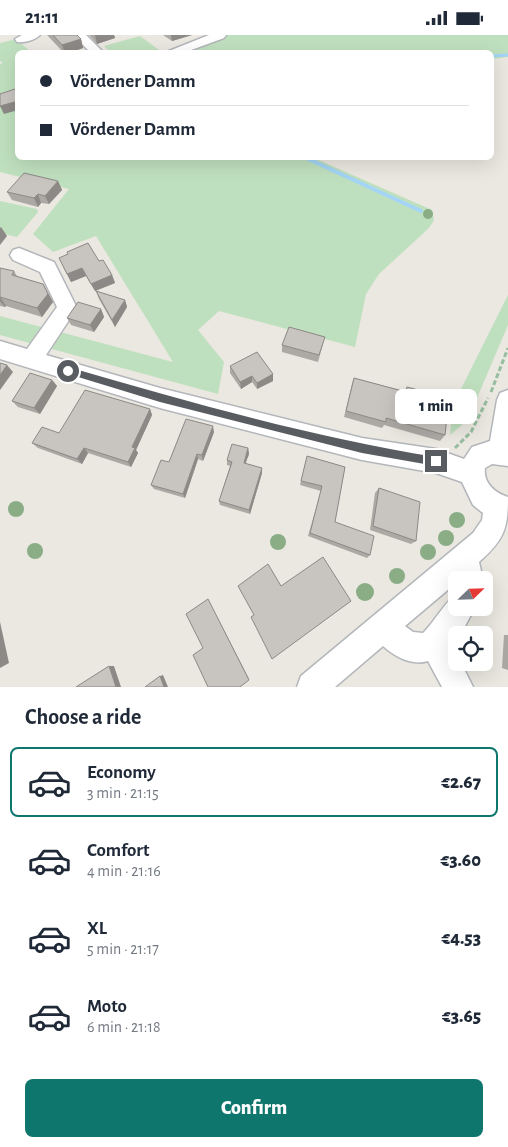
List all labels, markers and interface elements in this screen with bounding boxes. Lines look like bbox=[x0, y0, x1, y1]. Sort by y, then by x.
text: 21:11 bbox=[25, 8, 59, 27]
text: Vördener Damm bbox=[70, 72, 196, 91]
text: Vördener Damm bbox=[70, 120, 196, 139]
route start bbox=[57, 360, 79, 382]
callout: 1 min bbox=[395, 389, 477, 423]
text: 1 min bbox=[419, 398, 453, 414]
route end bbox=[425, 450, 447, 472]
north arrow bbox=[448, 571, 492, 616]
map controls bbox=[448, 571, 493, 671]
button: locate bbox=[448, 626, 493, 671]
text: Choose a ride bbox=[25, 706, 141, 728]
icon: car bbox=[27, 760, 72, 805]
text: Economy bbox=[87, 763, 156, 782]
text: €2.67 bbox=[441, 773, 481, 792]
text: 3 min · 21:15 bbox=[87, 785, 159, 801]
icon: car bbox=[27, 838, 72, 883]
text: Comfort bbox=[87, 841, 149, 860]
text: €3.60 bbox=[440, 851, 481, 870]
text: 4 min · 21:16 bbox=[87, 863, 161, 879]
icon: car bbox=[27, 916, 72, 961]
text: XL bbox=[87, 919, 107, 938]
text: €4.53 bbox=[441, 929, 481, 948]
text: 5 min · 21:17 bbox=[87, 941, 159, 957]
icon: car bbox=[27, 994, 72, 1039]
text: Moto bbox=[87, 997, 127, 1016]
text: €3.65 bbox=[442, 1007, 481, 1026]
text: 6 min · 21:18 bbox=[87, 1019, 161, 1035]
button: Confirm bbox=[25, 1079, 483, 1137]

